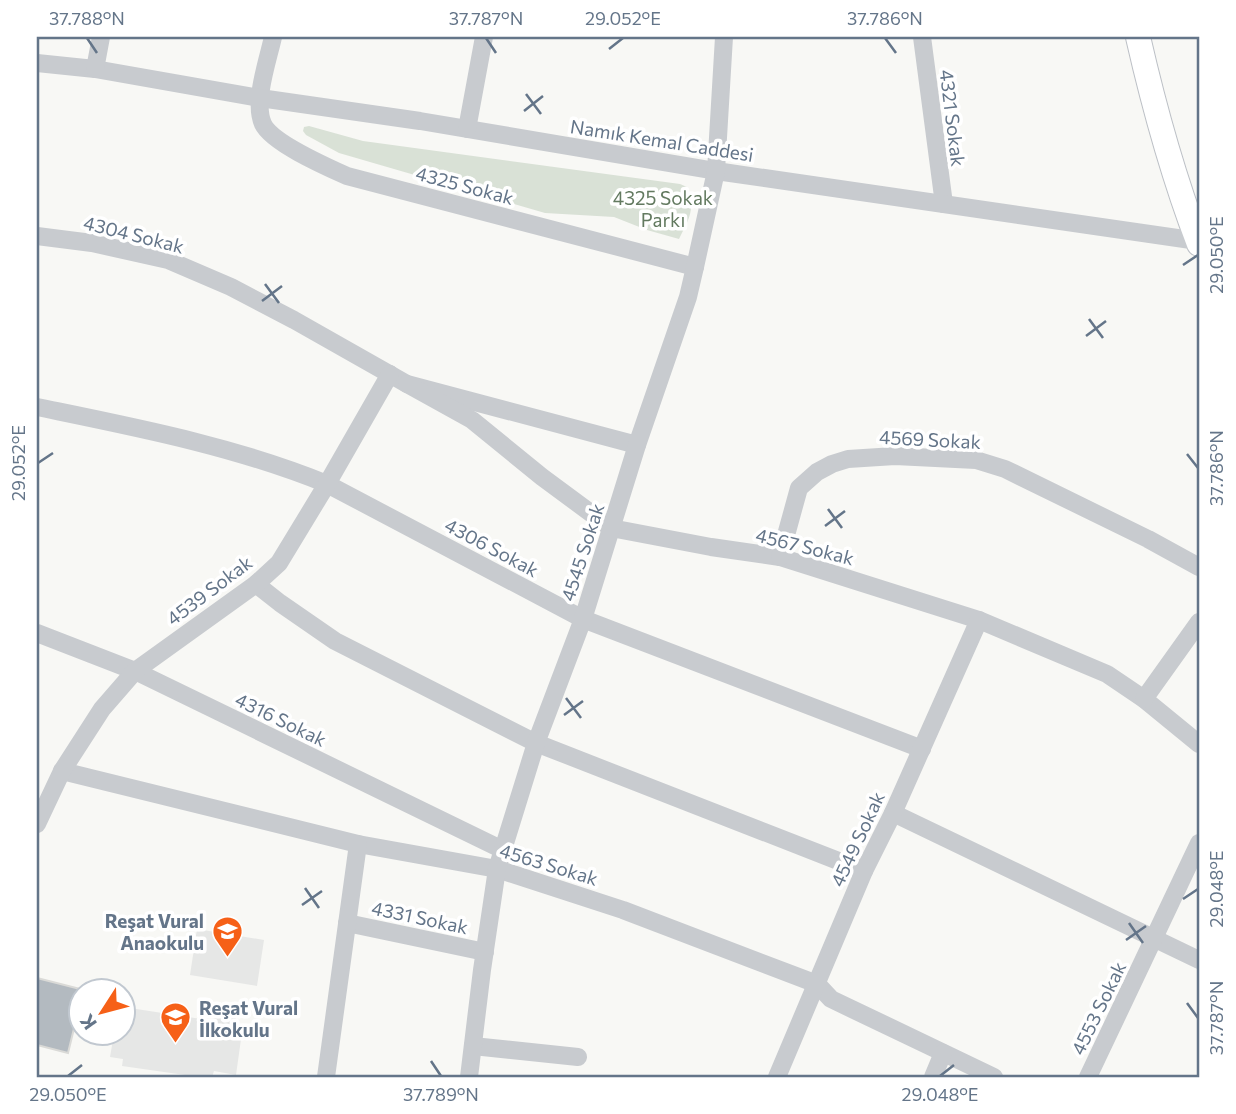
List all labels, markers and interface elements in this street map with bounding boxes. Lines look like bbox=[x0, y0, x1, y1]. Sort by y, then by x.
text: 37.788°N bbox=[49, 7, 125, 29]
text: 37.787°N bbox=[449, 7, 523, 29]
text: 29.052°E bbox=[585, 7, 661, 29]
text: 37.786°N bbox=[847, 7, 923, 29]
street label: 4321 Sokak bbox=[936, 68, 970, 168]
street label: Namık Kemal Caddesi bbox=[569, 114, 755, 166]
street label: 4325 Sokak bbox=[414, 161, 516, 209]
park label: 4325 Sokak Parkı bbox=[613, 186, 713, 231]
street label: 4304 Sokak bbox=[81, 210, 187, 258]
text: 29.050°E bbox=[1205, 216, 1227, 294]
text: 29.052°E bbox=[7, 425, 29, 501]
street label: 4569 Sokak bbox=[879, 425, 981, 453]
text: 37.786°N bbox=[1205, 430, 1227, 506]
street label: 4545 Sokak bbox=[555, 500, 609, 604]
street label: 4306 Sokak bbox=[441, 513, 543, 581]
street label: 4567 Sokak bbox=[753, 523, 857, 569]
street label: 4539 Sokak bbox=[162, 550, 256, 630]
street label: 4316 Sokak bbox=[232, 687, 330, 751]
street label: 4549 Sokak bbox=[825, 788, 889, 890]
street label: 4563 Sokak bbox=[497, 838, 601, 890]
text: 29.048°E bbox=[1205, 850, 1227, 928]
street label: 4331 Sokak bbox=[370, 896, 470, 938]
place label: Reşat Vural Anaokulu bbox=[105, 909, 204, 954]
school or university icon: Reşat Vural Anaokulu bbox=[210, 914, 244, 958]
street label: 4553 Sokak bbox=[1066, 958, 1130, 1058]
north arrow bbox=[66, 978, 136, 1048]
text: 37.787°N bbox=[1205, 981, 1227, 1055]
place label: Reşat Vural İlkokulu bbox=[199, 996, 298, 1041]
school or university icon: Reşat Vural İlkokulu bbox=[159, 1001, 193, 1045]
text: K bbox=[75, 1010, 101, 1034]
text: 29.050°E bbox=[29, 1083, 107, 1105]
text: 37.789°N bbox=[403, 1083, 479, 1105]
text: 29.048°E bbox=[901, 1083, 979, 1105]

